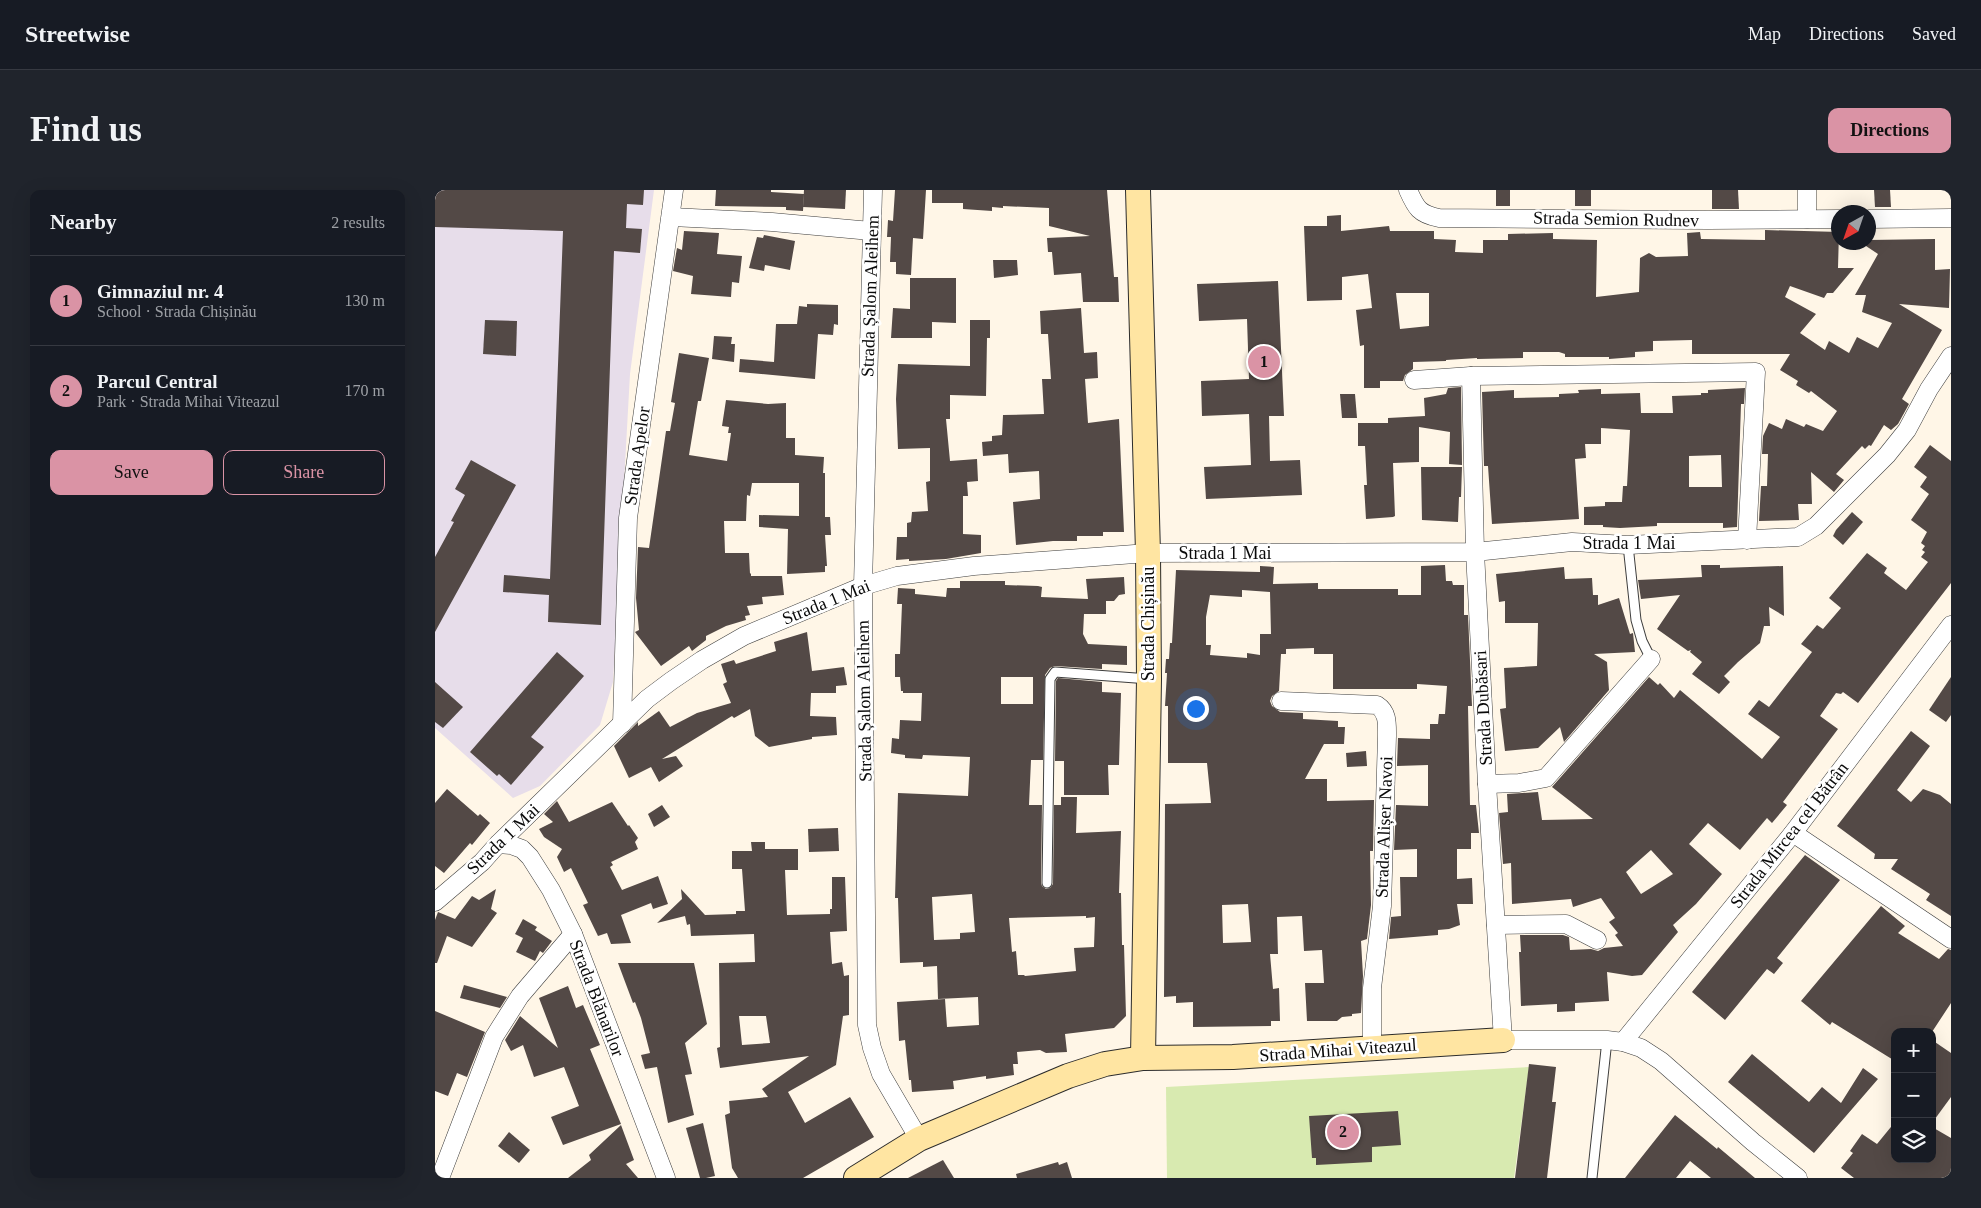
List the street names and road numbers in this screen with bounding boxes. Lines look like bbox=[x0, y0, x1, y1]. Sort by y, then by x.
street label: Strada Semion Rudnev bbox=[1533, 208, 1699, 230]
street label: Strada Șalom Aleihem bbox=[857, 215, 883, 377]
street label: Strada Apelor bbox=[620, 405, 654, 507]
street label: Strada 1 Mai bbox=[1583, 533, 1675, 553]
street label: Strada 1 Mai bbox=[1179, 543, 1271, 563]
street label: Strada Chișinău bbox=[1138, 567, 1158, 681]
street label: Strada 1 Mai bbox=[779, 575, 873, 629]
street label: Strada Șalom Aleihem bbox=[853, 620, 875, 782]
street label: Strada Dubăsari bbox=[1470, 650, 1496, 766]
street label: Strada Alișer Navoi bbox=[1372, 756, 1396, 898]
street label: Strada Mircea cel Bătrân bbox=[1726, 758, 1852, 912]
street label: Strada 1 Mai bbox=[463, 800, 543, 878]
street label: Strada Blănarilor bbox=[566, 937, 628, 1059]
street label: Strada Mihai Viteazul bbox=[1259, 1035, 1417, 1065]

